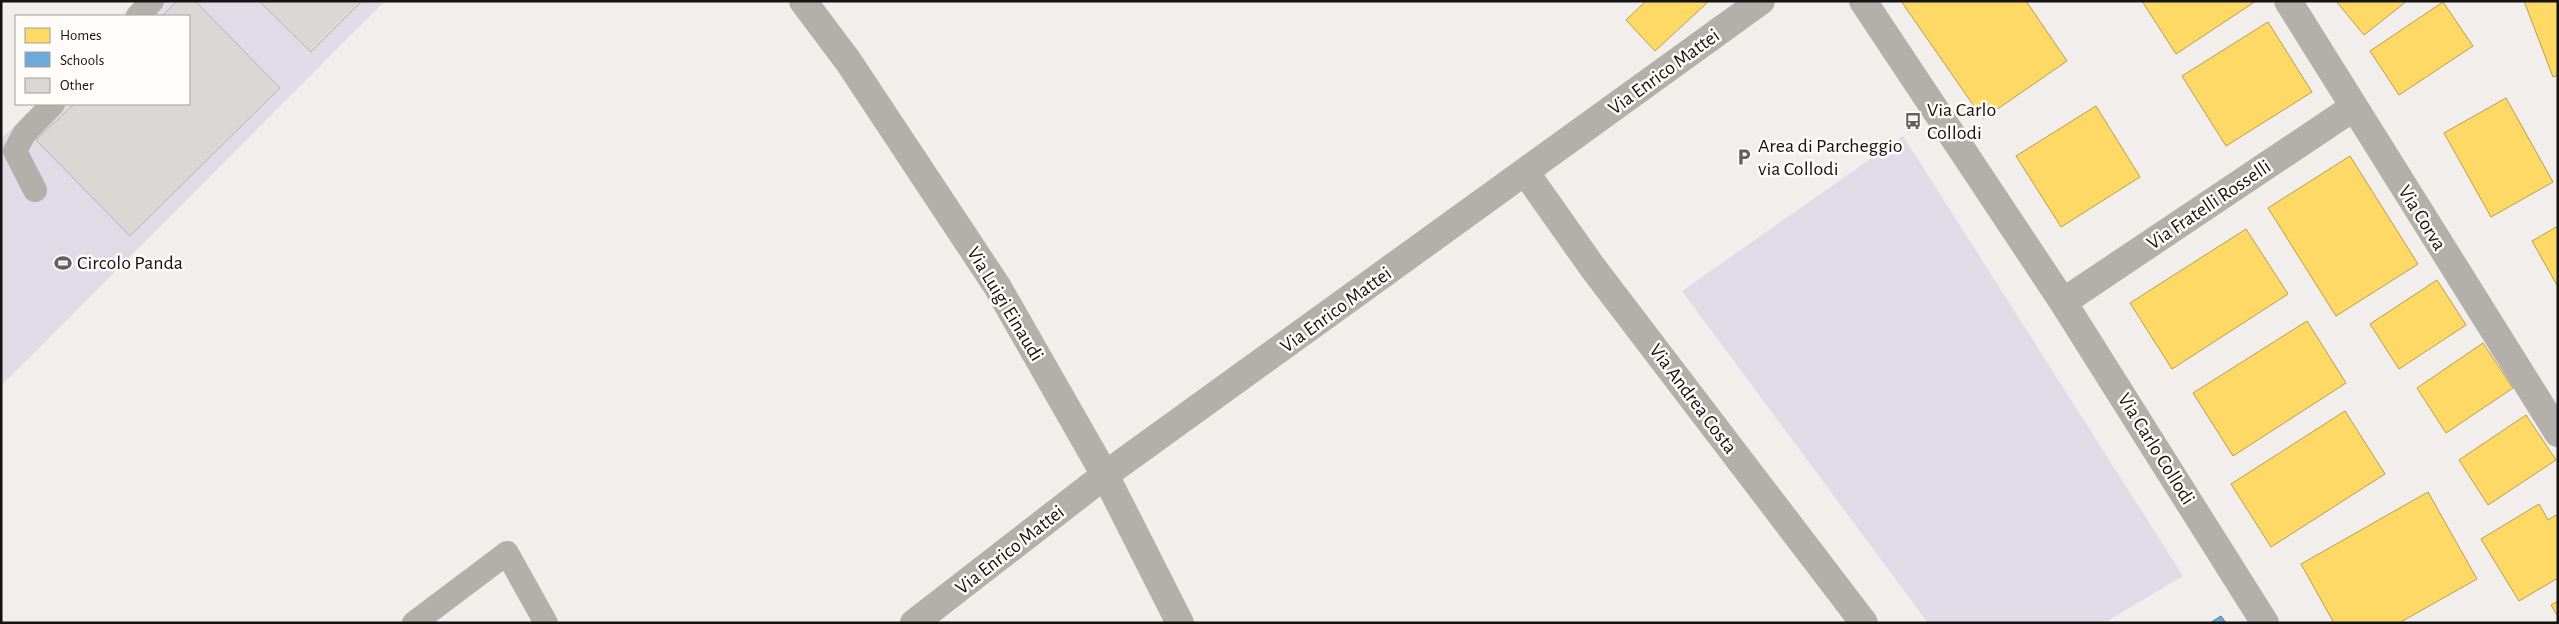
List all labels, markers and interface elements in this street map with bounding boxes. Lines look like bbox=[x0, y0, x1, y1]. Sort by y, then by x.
legend bbox=[15, 15, 190, 105]
street label: Via Enrico Mattei bbox=[1605, 25, 1723, 119]
text: Homes bbox=[60, 28, 102, 43]
text: Schools bbox=[60, 53, 104, 68]
text: Other bbox=[60, 78, 94, 93]
place label: Via Carlo Collodi bbox=[1927, 100, 1996, 143]
bus stop icon: Via Carlo Collodi bbox=[1903, 111, 1923, 131]
place label: Area di Parcheggio via Collodi bbox=[1758, 136, 1903, 179]
parking icon: Area di Parcheggio via Collodi bbox=[1734, 147, 1754, 167]
street label: Via Fratelli Rosselli bbox=[2144, 156, 2274, 254]
street label: Via Corva bbox=[2394, 182, 2450, 254]
street label: Via Luigi Einaudi bbox=[963, 243, 1047, 365]
sports icon: Circolo Panda bbox=[53, 253, 73, 273]
place label: Circolo Panda bbox=[77, 253, 183, 273]
street label: Via Enrico Mattei bbox=[1277, 263, 1395, 357]
street label: Via Andrea Costa bbox=[1645, 340, 1741, 458]
street label: Via Carlo Collodi bbox=[2114, 390, 2198, 508]
street label: Via Enrico Mattei bbox=[952, 502, 1068, 598]

